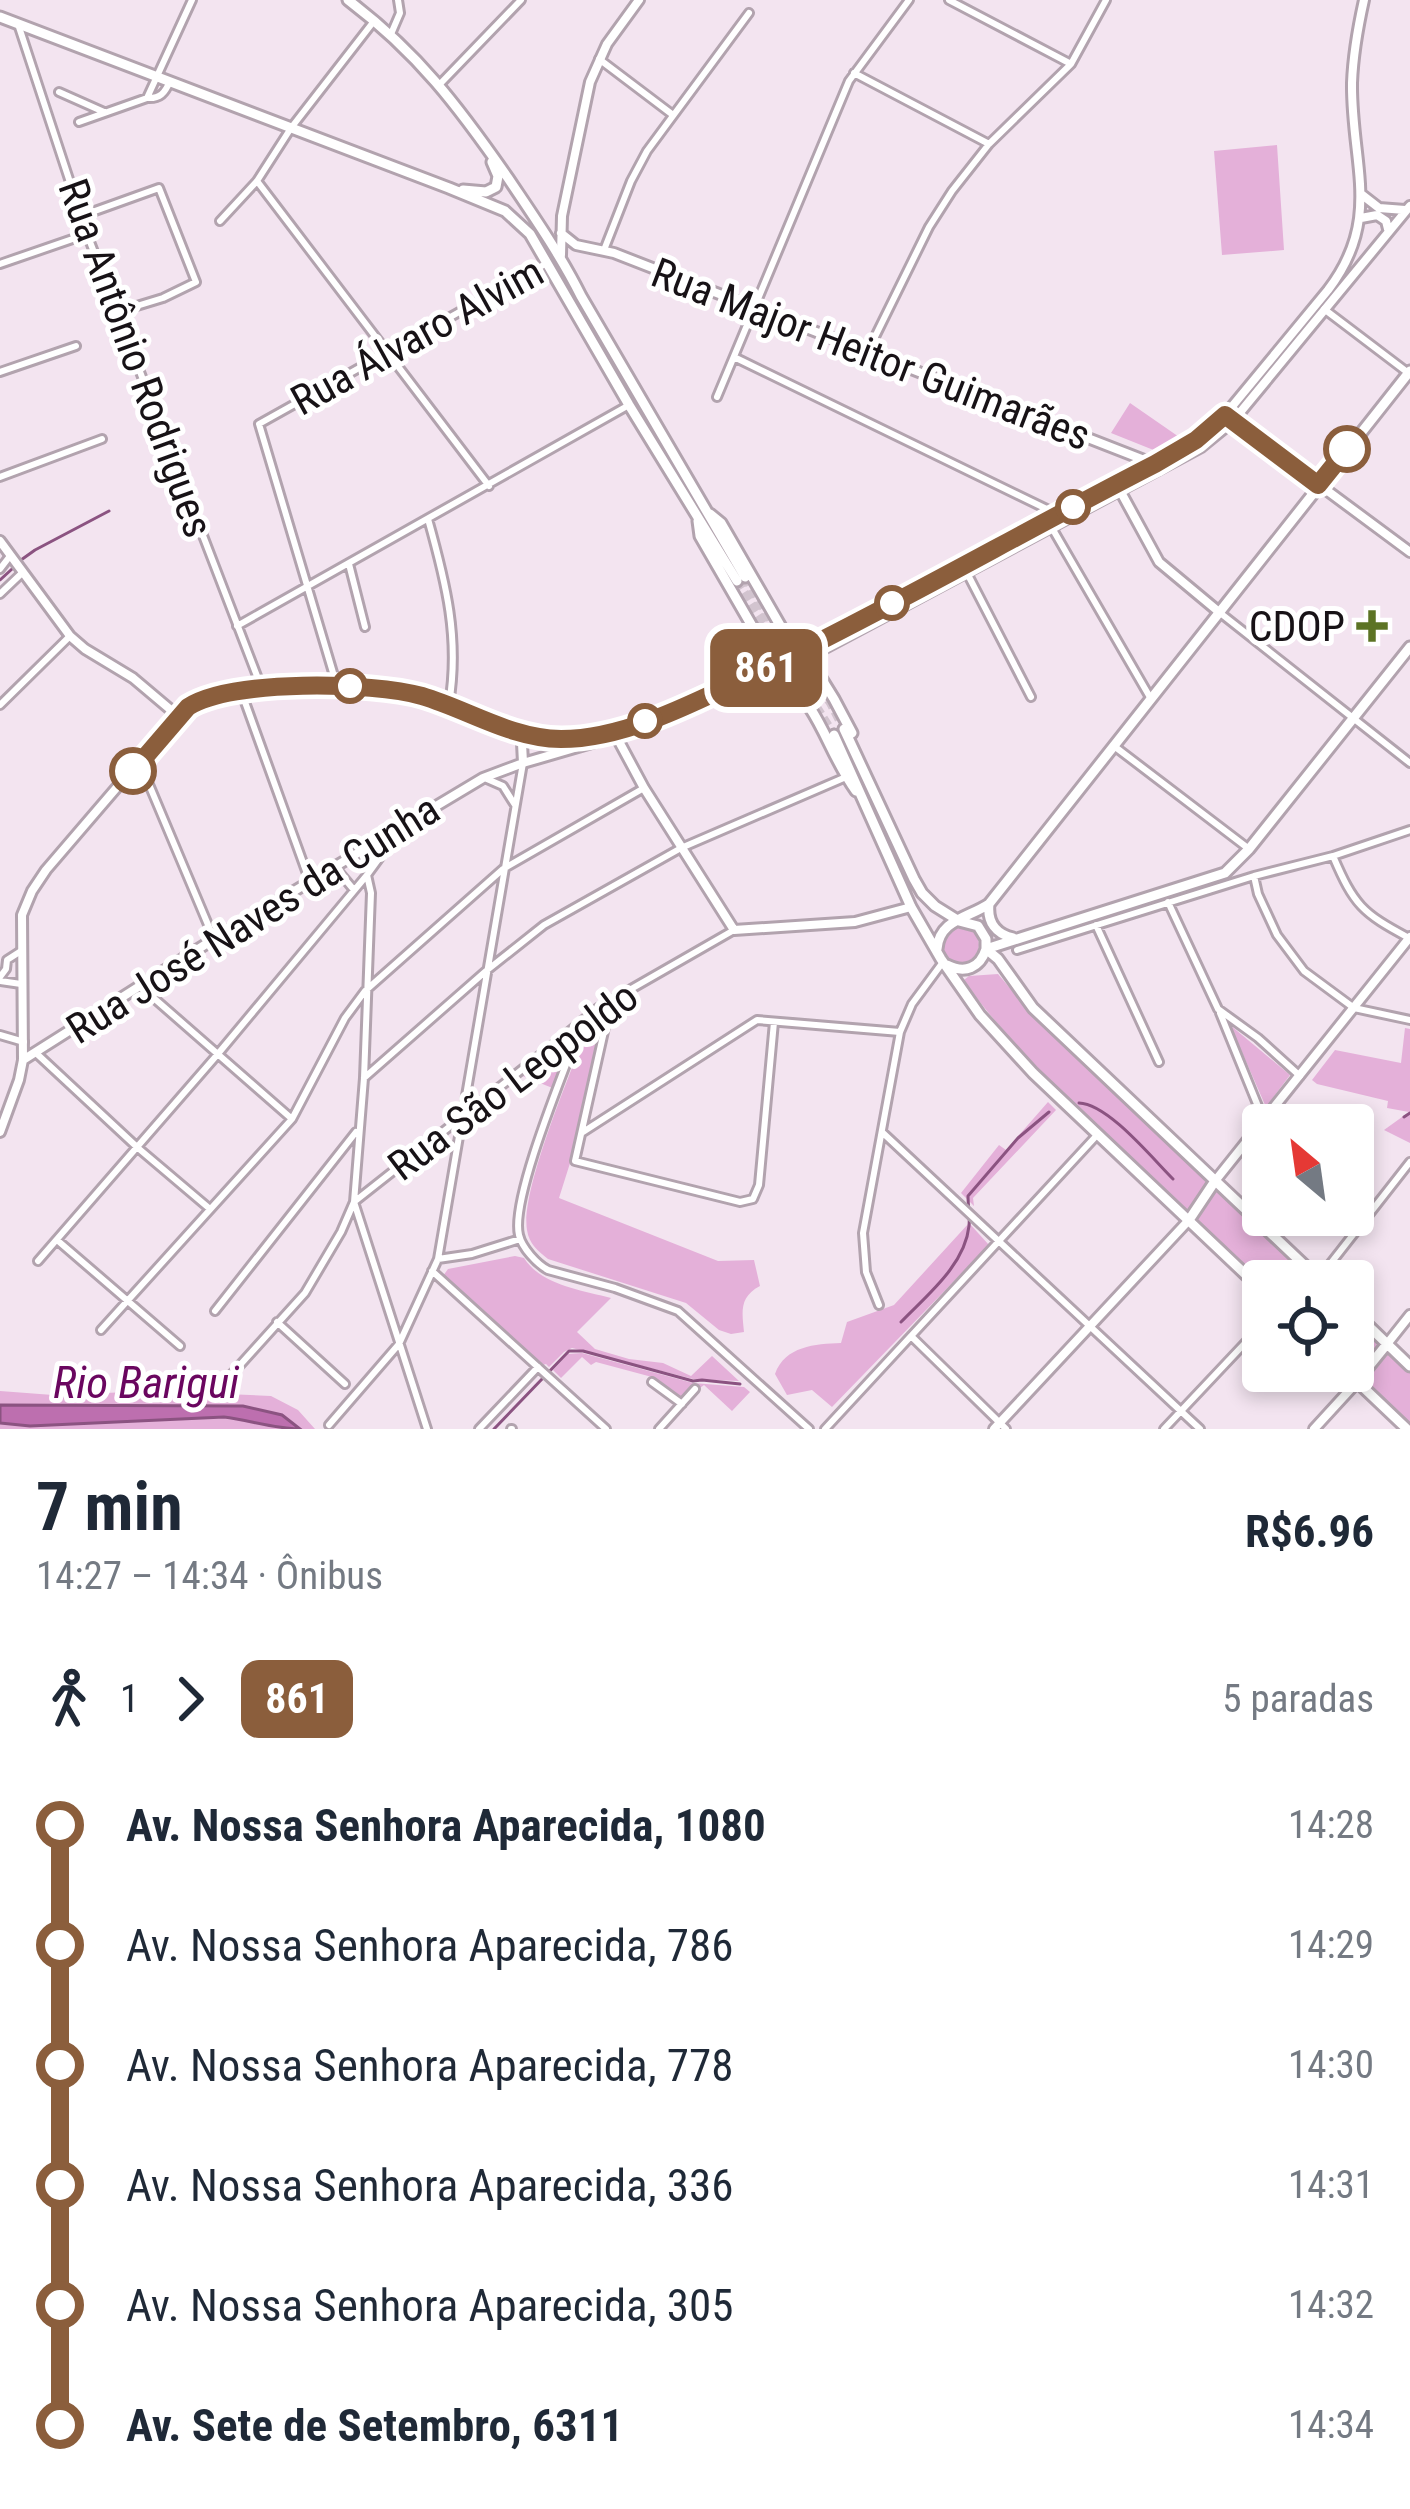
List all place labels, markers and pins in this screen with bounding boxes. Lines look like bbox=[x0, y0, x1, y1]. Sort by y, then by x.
unlabelled marker bbox=[1325, 427, 1369, 471]
unlabelled marker bbox=[1057, 491, 1089, 523]
unlabelled marker bbox=[876, 587, 908, 619]
place label: CDOP bbox=[1249, 602, 1345, 651]
marker: CDOP bbox=[1356, 610, 1388, 642]
unlabelled marker bbox=[334, 670, 366, 702]
unlabelled marker bbox=[629, 705, 661, 737]
unlabelled marker bbox=[111, 749, 155, 793]

